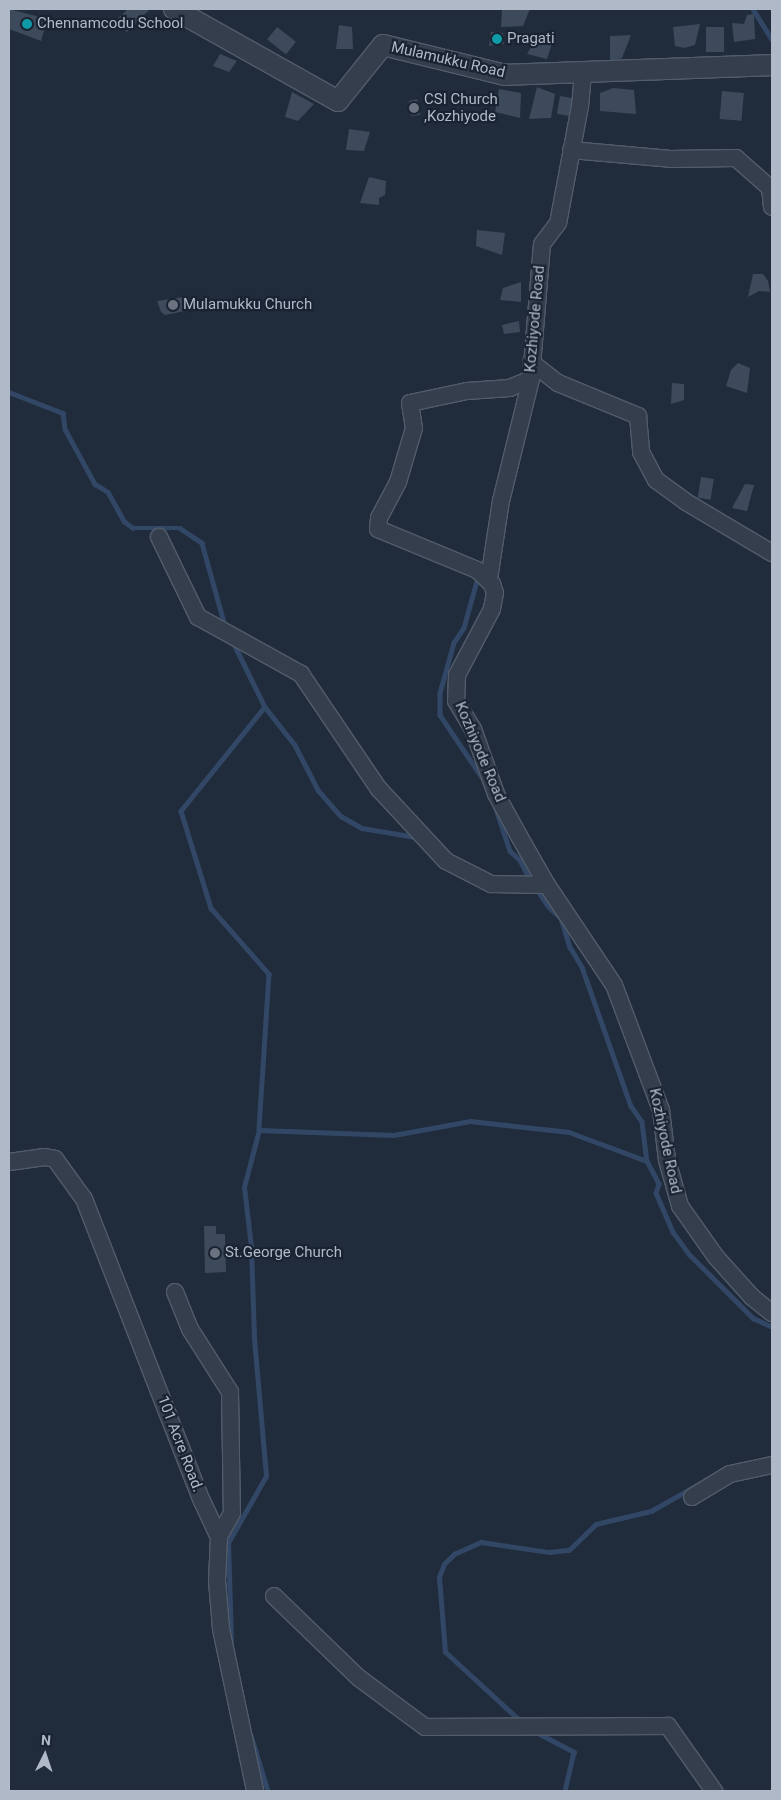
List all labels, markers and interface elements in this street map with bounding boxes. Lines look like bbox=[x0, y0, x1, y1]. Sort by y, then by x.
place label: Chennamcodu School bbox=[37, 15, 183, 33]
marker: Chennamcodu School bbox=[21, 18, 33, 30]
place label: Pragati bbox=[507, 30, 555, 48]
marker: Pragati bbox=[491, 33, 503, 45]
street label: Mulamukku Road bbox=[389, 38, 507, 82]
place label: CSI Church ,Kozhiyode bbox=[424, 90, 498, 125]
marker: CSI Church ,Kozhiyode bbox=[408, 102, 420, 114]
street label: Kozhiyode Road bbox=[521, 265, 549, 373]
place label: Mulamukku Church bbox=[183, 296, 312, 314]
marker: Mulamukku Church bbox=[167, 299, 179, 311]
street label: Kozhiyode Road bbox=[451, 699, 509, 805]
street label: Kozhiyode Road bbox=[645, 1087, 685, 1195]
place label: St.George Church bbox=[225, 1244, 342, 1262]
marker: St.George Church bbox=[209, 1247, 221, 1259]
street label: 101 Acre Road. bbox=[153, 1393, 207, 1495]
north arrow bbox=[20, 1730, 70, 1780]
text: N bbox=[41, 1732, 52, 1748]

